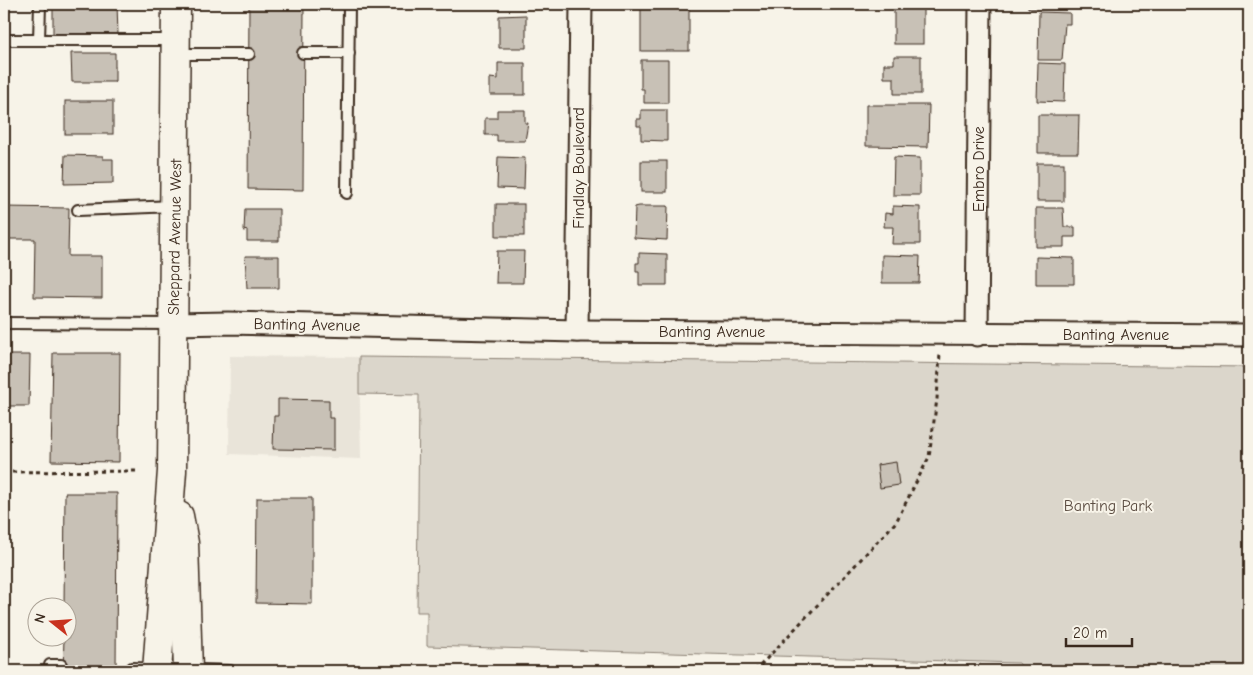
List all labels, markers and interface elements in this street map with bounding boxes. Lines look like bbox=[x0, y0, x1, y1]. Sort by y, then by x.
street label: Findlay Boulevard bbox=[570, 107, 588, 229]
street label: Embro Drive bbox=[970, 126, 988, 212]
street label: Sheppard Avenue West bbox=[165, 158, 185, 315]
street label: Banting Avenue bbox=[254, 315, 360, 335]
street label: Banting Avenue bbox=[659, 323, 765, 341]
street label: Banting Avenue bbox=[1063, 326, 1169, 344]
park label: Banting Park bbox=[1064, 497, 1153, 515]
north arrow bbox=[28, 598, 78, 648]
text: N bbox=[31, 611, 50, 625]
scale bar bbox=[1066, 615, 1132, 647]
text: 20 m bbox=[1073, 624, 1107, 642]

